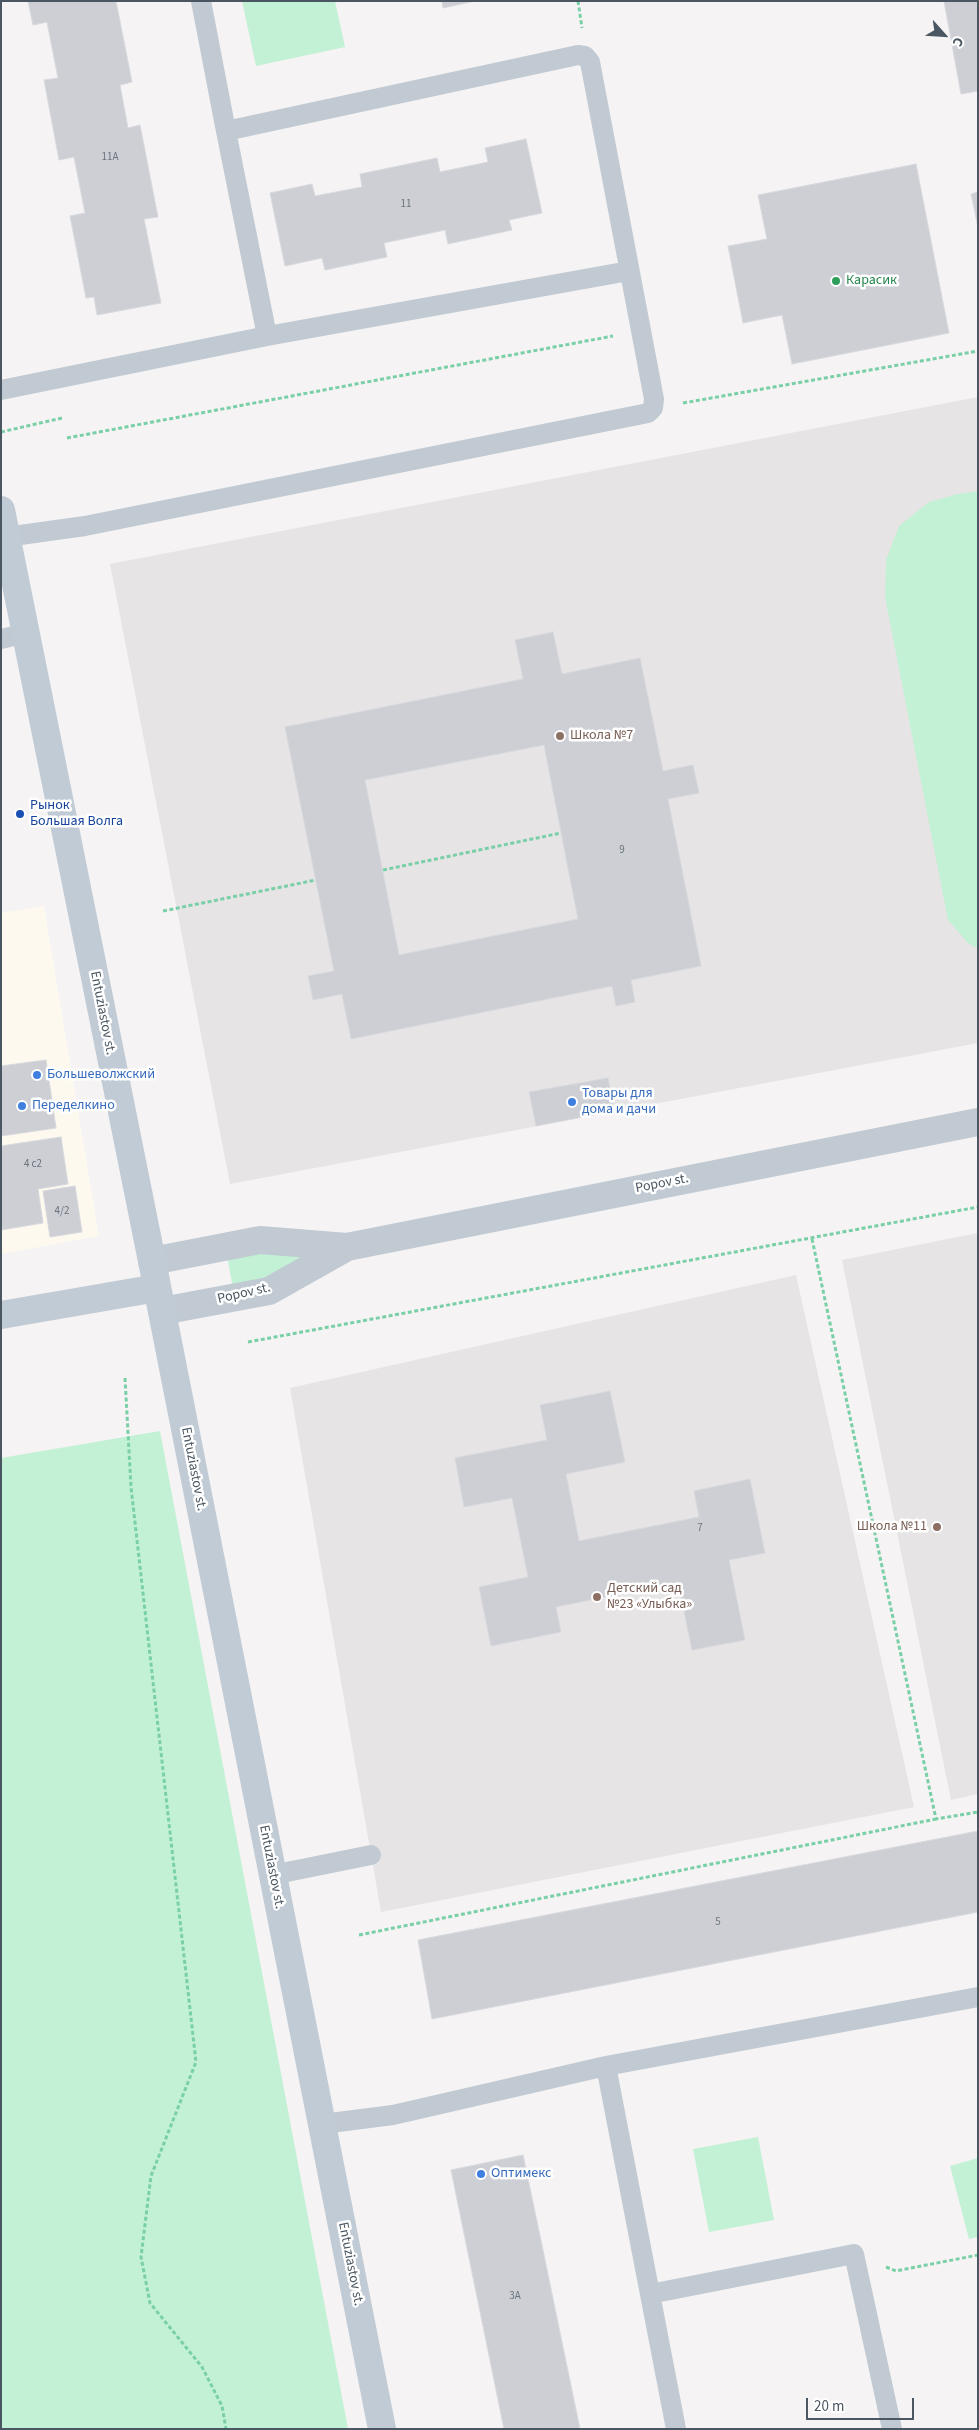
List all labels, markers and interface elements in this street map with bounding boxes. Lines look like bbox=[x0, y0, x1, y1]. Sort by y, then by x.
north arrow bbox=[919, 10, 969, 60]
text: С bbox=[947, 34, 968, 50]
house number: 11А bbox=[102, 151, 118, 165]
house number: 11 bbox=[401, 198, 411, 212]
place label: Карасик bbox=[846, 273, 897, 289]
marker: Карасик bbox=[830, 275, 842, 287]
place label: Школа №7 bbox=[570, 728, 633, 744]
marker: Школа №7 bbox=[554, 730, 566, 742]
place label: Рынок Большая Волга bbox=[30, 798, 123, 830]
marker: Рынок Большая Волга bbox=[14, 808, 26, 820]
house number: 9 bbox=[619, 844, 625, 858]
street label: Entuziastov st. bbox=[86, 970, 118, 1056]
place label: Большеволжский bbox=[47, 1067, 155, 1083]
marker: Большеволжский bbox=[31, 1069, 43, 1081]
place label: Товары для дома и дачи bbox=[582, 1086, 656, 1118]
marker: Товары для дома и дачи bbox=[566, 1096, 578, 1108]
place label: Переделкино bbox=[32, 1098, 115, 1114]
marker: Переделкино bbox=[16, 1100, 28, 1112]
house number: 4 с2 bbox=[24, 1158, 42, 1172]
street label: Popov st. bbox=[634, 1171, 690, 1197]
house number: 4/2 bbox=[55, 1205, 69, 1219]
street label: Popov st. bbox=[216, 1280, 272, 1308]
street label: Entuziastov st. bbox=[177, 1426, 209, 1512]
place label: Школа №11 bbox=[857, 1519, 927, 1535]
marker: Школа №11 bbox=[931, 1521, 943, 1533]
house number: 7 bbox=[697, 1522, 703, 1536]
place label: Детский сад №23 «Улыбка» bbox=[607, 1581, 692, 1614]
marker: Детский сад №23 «Улыбка» bbox=[591, 1591, 603, 1603]
street label: Entuziastov st. bbox=[255, 1824, 287, 1910]
house number: 5 bbox=[715, 1916, 721, 1930]
place label: Оптимекс bbox=[491, 2166, 551, 2182]
marker: Оптимекс bbox=[475, 2168, 487, 2180]
street label: Entuziastov st. bbox=[334, 2221, 366, 2307]
house number: 3А bbox=[509, 2290, 521, 2304]
scale bar bbox=[809, 2388, 916, 2420]
text: 20 m bbox=[814, 2396, 844, 2417]

